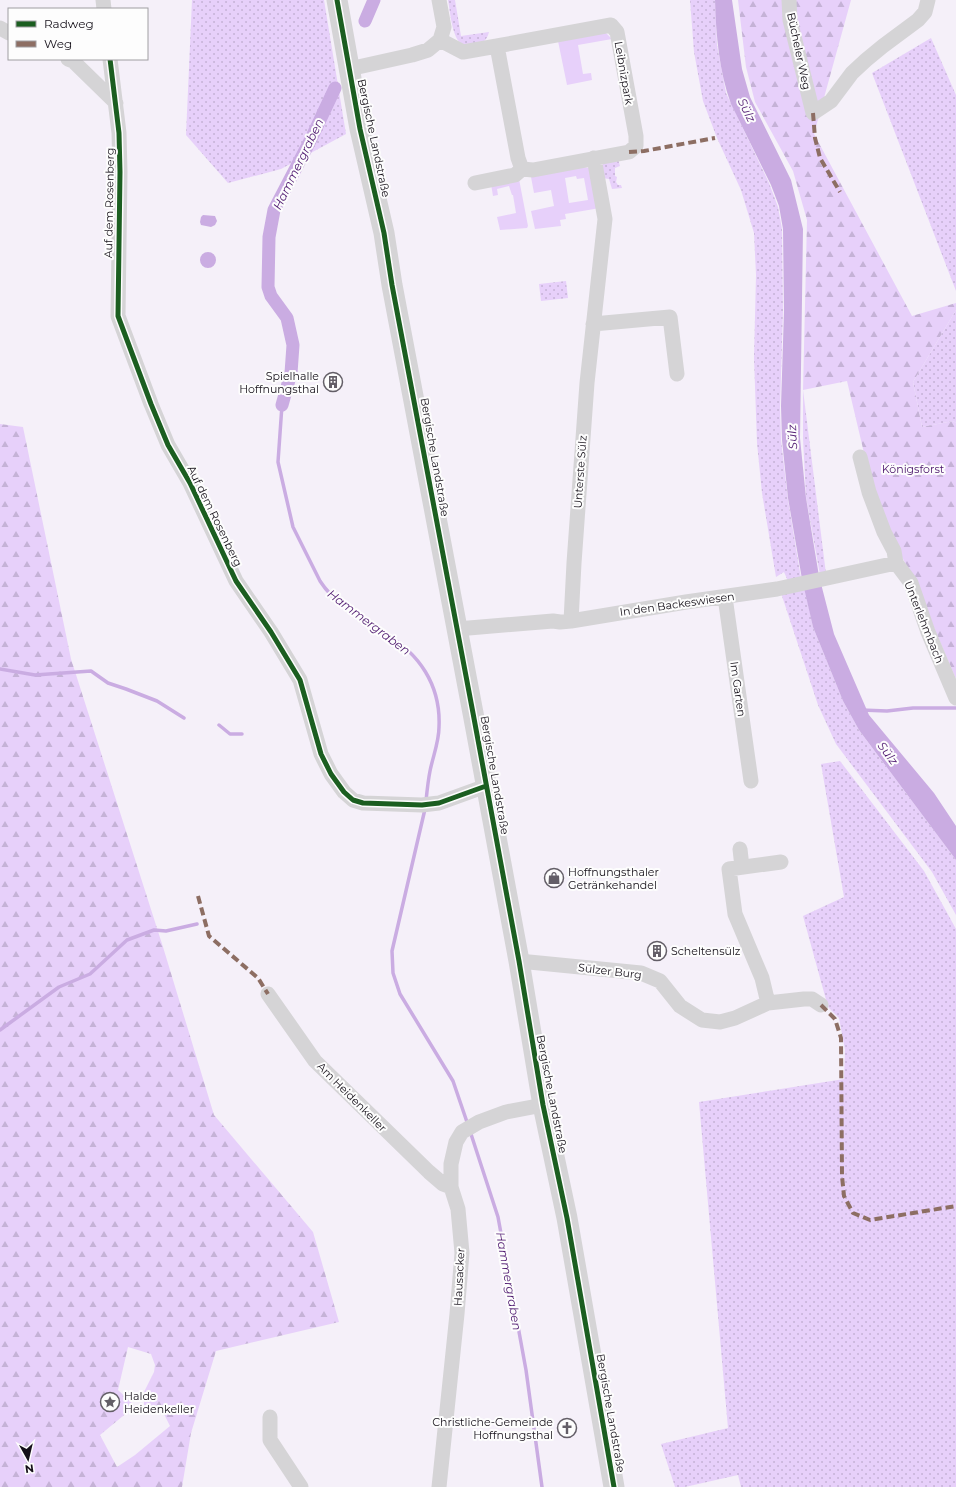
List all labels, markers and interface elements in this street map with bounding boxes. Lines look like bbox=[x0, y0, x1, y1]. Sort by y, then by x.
legend bbox=[8, 8, 148, 60]
street label: Bücheler Weg bbox=[784, 11, 814, 91]
text: Radweg bbox=[44, 16, 94, 31]
text: Weg bbox=[44, 36, 72, 51]
street label: Leibnizpark bbox=[612, 40, 637, 106]
street label: Bergische Landstraße bbox=[355, 78, 393, 199]
water label: Sülz bbox=[735, 96, 760, 125]
water label: Hammergraben bbox=[269, 116, 327, 212]
street label: Auf dem Rosenberg bbox=[101, 148, 117, 258]
place label: Spielhalle Hoffnungsthal bbox=[239, 369, 319, 396]
building icon: Spielhalle Hoffnungsthal bbox=[322, 371, 344, 393]
street label: Bergische Landstraße bbox=[418, 397, 452, 518]
water label: Sülz bbox=[784, 423, 800, 450]
street label: Unterste Sülz bbox=[570, 435, 590, 509]
park label: Königsforst bbox=[882, 462, 945, 476]
street label: Auf dem Rosenberg bbox=[184, 463, 246, 569]
street label: Unterlehmbach bbox=[901, 579, 947, 665]
water label: Hammergraben bbox=[325, 586, 413, 658]
street label: In den Backeswiesen bbox=[619, 589, 735, 619]
street label: Im Garten bbox=[727, 660, 749, 718]
street label: Bergische Landstraße bbox=[478, 715, 512, 836]
water label: Sülz bbox=[875, 739, 902, 768]
place label: Hoffnungsthaler Getränkehandel bbox=[568, 865, 659, 892]
shop icon: Hoffnungsthaler Getränkehandel bbox=[543, 867, 565, 889]
building icon: Scheltensülz bbox=[646, 940, 668, 962]
place label: Scheltensülz bbox=[671, 944, 741, 958]
street label: Sülzer Burg bbox=[577, 960, 643, 982]
street label: Bergische Landstraße bbox=[534, 1034, 570, 1155]
street label: Am Heidenkeller bbox=[314, 1059, 390, 1135]
water label: Hammergraben bbox=[493, 1231, 525, 1331]
street label: Hausacker bbox=[450, 1248, 468, 1306]
street label: Bergische Landstraße bbox=[594, 1353, 628, 1474]
place label: Halde Heidenkeller bbox=[124, 1389, 194, 1416]
place icon: Halde Heidenkeller bbox=[99, 1391, 121, 1413]
place label: Christliche-Gemeinde Hoffnungsthal bbox=[432, 1415, 553, 1442]
church icon: Christliche-Gemeinde Hoffnungsthal bbox=[556, 1417, 578, 1439]
north arrow bbox=[8, 1439, 48, 1479]
text: N bbox=[24, 1461, 35, 1476]

